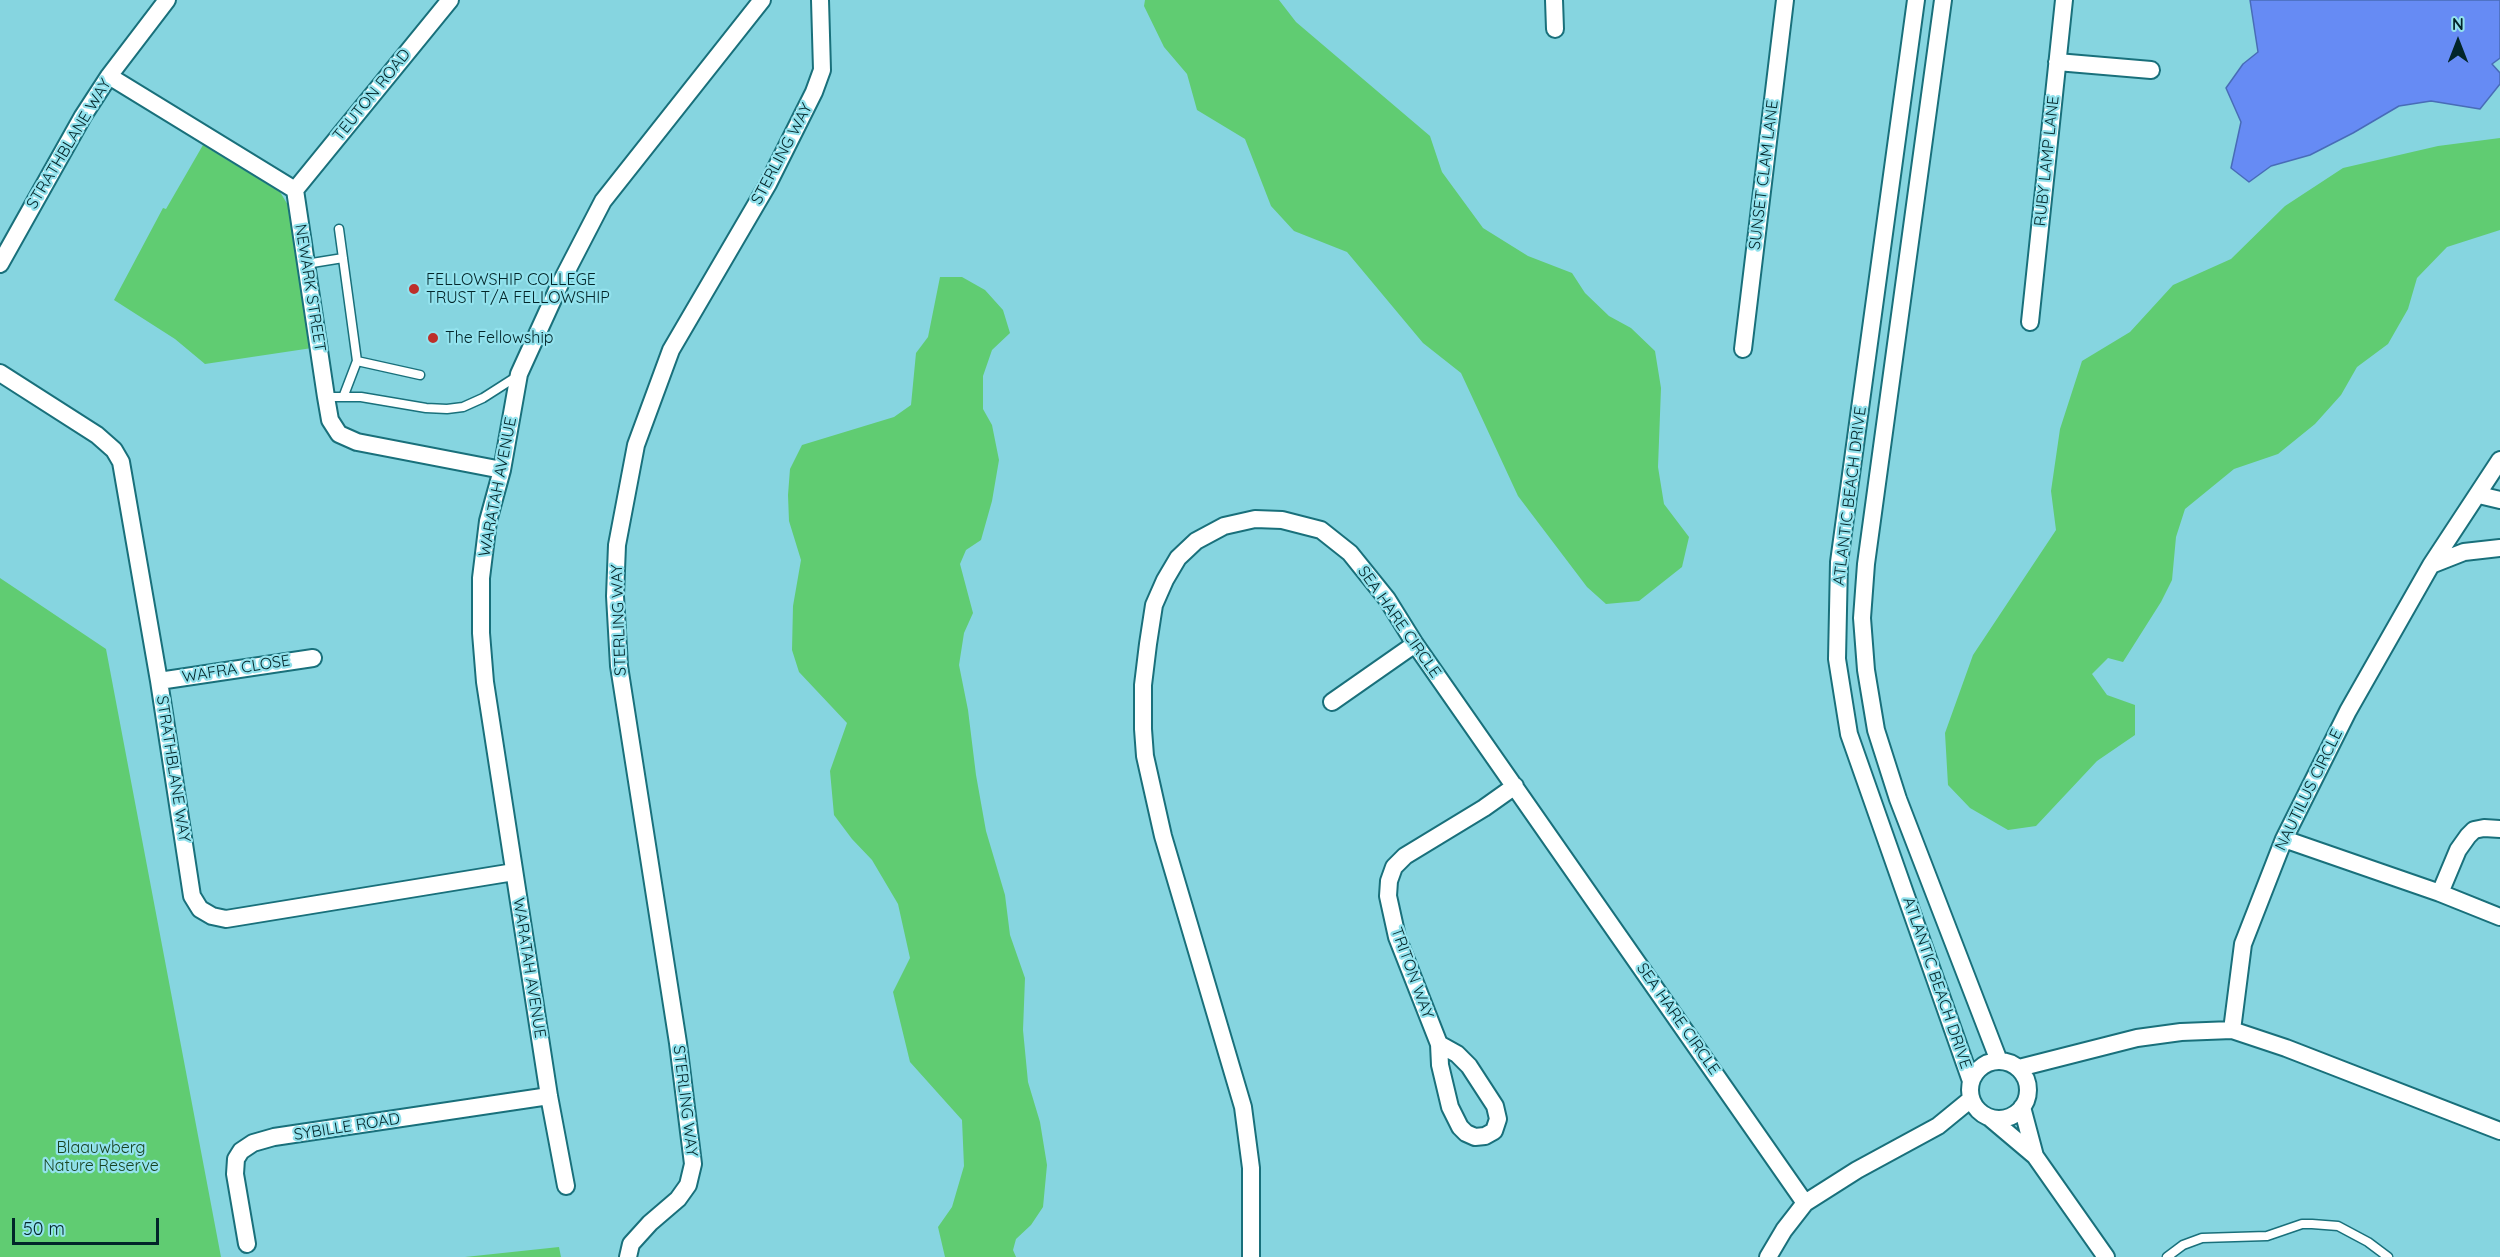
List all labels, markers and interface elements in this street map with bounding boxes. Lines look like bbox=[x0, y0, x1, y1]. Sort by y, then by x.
north arrow bbox=[2428, 12, 2488, 72]
text: N bbox=[2452, 14, 2464, 34]
street label: TEUTON ROAD bbox=[329, 45, 415, 145]
street label: STRATHBLANE WAY bbox=[23, 76, 115, 212]
street label: RUBY LAMP LANE bbox=[2031, 95, 2063, 227]
street label: SUNSET CLAM LANE bbox=[1745, 99, 1783, 251]
street label: STERLING WAY bbox=[747, 100, 817, 208]
street label: NEWARK STREET bbox=[290, 223, 330, 353]
place label: FELLOWSHIP COLLEGE TRUST T/A FELLOWSHIP bbox=[426, 270, 610, 308]
marker: FELLOWSHIP COLLEGE TRUST T/A FELLOWSHIP bbox=[407, 282, 421, 296]
place label: The Fellowship bbox=[445, 328, 554, 348]
marker: The Fellowship bbox=[426, 331, 440, 345]
street label: ATLANTIC BEACH DRIVE bbox=[1829, 405, 1871, 587]
street label: WARATAH AVENUE bbox=[475, 416, 521, 558]
street label: SEA HARE CIRCLE bbox=[1353, 562, 1445, 682]
street label: STERLING WAY bbox=[607, 564, 631, 676]
street label: WAFRA CLOSE bbox=[181, 651, 291, 687]
street label: STRATHBLANE WAY bbox=[152, 694, 194, 844]
street label: NAUTILUS CIRCLE bbox=[2271, 726, 2347, 854]
street label: ATLANTIC BEACH DRIVE bbox=[1899, 895, 1975, 1071]
street label: WARATAH AVENUE bbox=[508, 897, 550, 1039]
street label: TRITON WAY bbox=[1387, 925, 1437, 1021]
street label: SEA HARE CIRCLE bbox=[1632, 959, 1724, 1079]
street label: STERLING WAY bbox=[669, 1044, 701, 1158]
street label: SYBILLE ROAD bbox=[293, 1109, 401, 1145]
park label: Blaauwberg Nature Reserve bbox=[43, 1138, 159, 1176]
scale bar bbox=[15, 1206, 162, 1244]
text: 50 m bbox=[23, 1217, 65, 1240]

